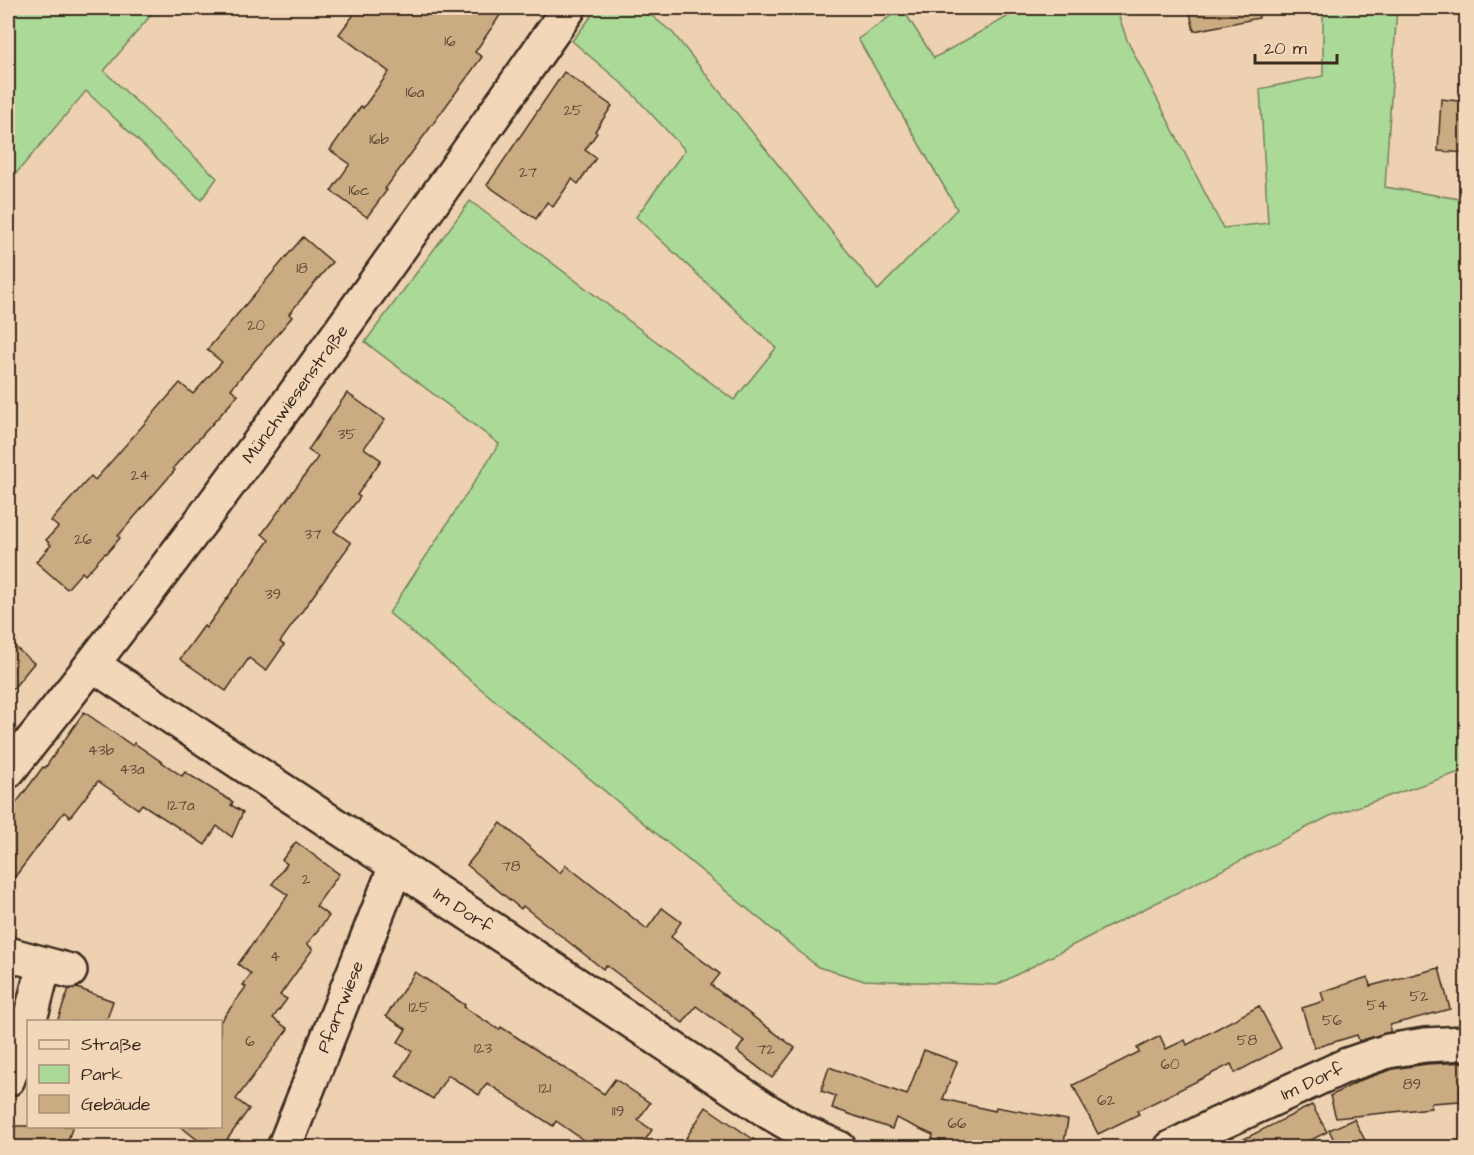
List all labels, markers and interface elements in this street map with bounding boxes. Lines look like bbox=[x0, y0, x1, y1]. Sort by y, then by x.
scale bar bbox=[1255, 27, 1338, 65]
house number: 16 bbox=[444, 31, 456, 52]
text: 20 m bbox=[1264, 36, 1307, 61]
house number: 16a bbox=[406, 82, 425, 103]
house number: 25 bbox=[563, 100, 583, 121]
house number: 16b bbox=[369, 129, 389, 150]
house number: 27 bbox=[519, 162, 537, 183]
house number: 16c bbox=[349, 180, 370, 201]
house number: 18 bbox=[296, 258, 308, 279]
house number: 20 bbox=[247, 315, 266, 336]
street label: Münchwiesenstraße bbox=[236, 319, 354, 468]
house number: 35 bbox=[338, 424, 356, 445]
house number: 24 bbox=[131, 465, 149, 486]
house number: 37 bbox=[305, 524, 321, 545]
house number: 26 bbox=[74, 529, 93, 550]
house number: 39 bbox=[265, 584, 281, 605]
house number: 43b bbox=[88, 740, 115, 761]
house number: 43a bbox=[119, 759, 145, 780]
house number: 127a bbox=[167, 795, 195, 816]
house number: 78 bbox=[502, 856, 521, 877]
house number: 2 bbox=[302, 869, 311, 890]
street label: Im Dorf bbox=[429, 881, 498, 939]
house number: 4 bbox=[270, 946, 280, 967]
street label: Pfarrwiese bbox=[311, 957, 370, 1056]
house number: 52 bbox=[1409, 986, 1429, 1007]
house number: 54 bbox=[1367, 995, 1387, 1016]
house number: 125 bbox=[408, 997, 430, 1018]
house number: 56 bbox=[1322, 1010, 1343, 1031]
legend bbox=[27, 1020, 222, 1128]
house number: 58 bbox=[1237, 1030, 1257, 1051]
house number: 6 bbox=[245, 1031, 255, 1052]
text: Straße bbox=[81, 1032, 142, 1057]
house number: 123 bbox=[474, 1038, 492, 1059]
house number: 72 bbox=[757, 1039, 775, 1060]
house number: 60 bbox=[1161, 1054, 1180, 1075]
street label: Im Dorf bbox=[1276, 1056, 1348, 1106]
text: Park bbox=[81, 1062, 123, 1087]
house number: 89 bbox=[1403, 1074, 1421, 1095]
house number: 121 bbox=[539, 1078, 551, 1099]
house number: 62 bbox=[1097, 1090, 1115, 1111]
text: Gebäude bbox=[81, 1092, 151, 1117]
house number: 119 bbox=[612, 1101, 624, 1122]
house number: 66 bbox=[948, 1113, 967, 1134]

